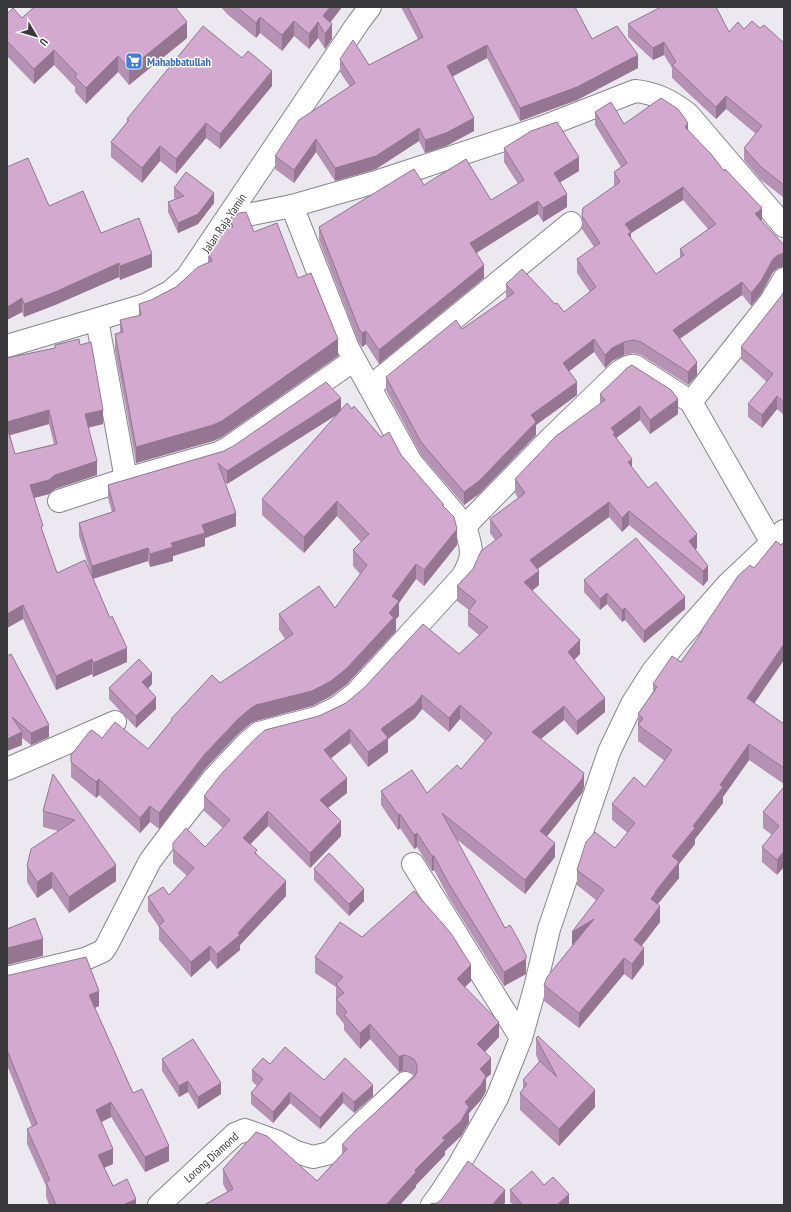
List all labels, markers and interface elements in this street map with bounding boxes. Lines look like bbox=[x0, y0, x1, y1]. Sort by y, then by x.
north arrow bbox=[16, 16, 56, 56]
text: U bbox=[36, 36, 51, 49]
supermarket icon: Mahabbatullah bbox=[124, 51, 144, 71]
place label: Mahabbatullah bbox=[147, 54, 211, 69]
street label: Jalan Raja Yamin bbox=[198, 190, 249, 256]
street label: Lorong Diamond bbox=[181, 1129, 241, 1185]

